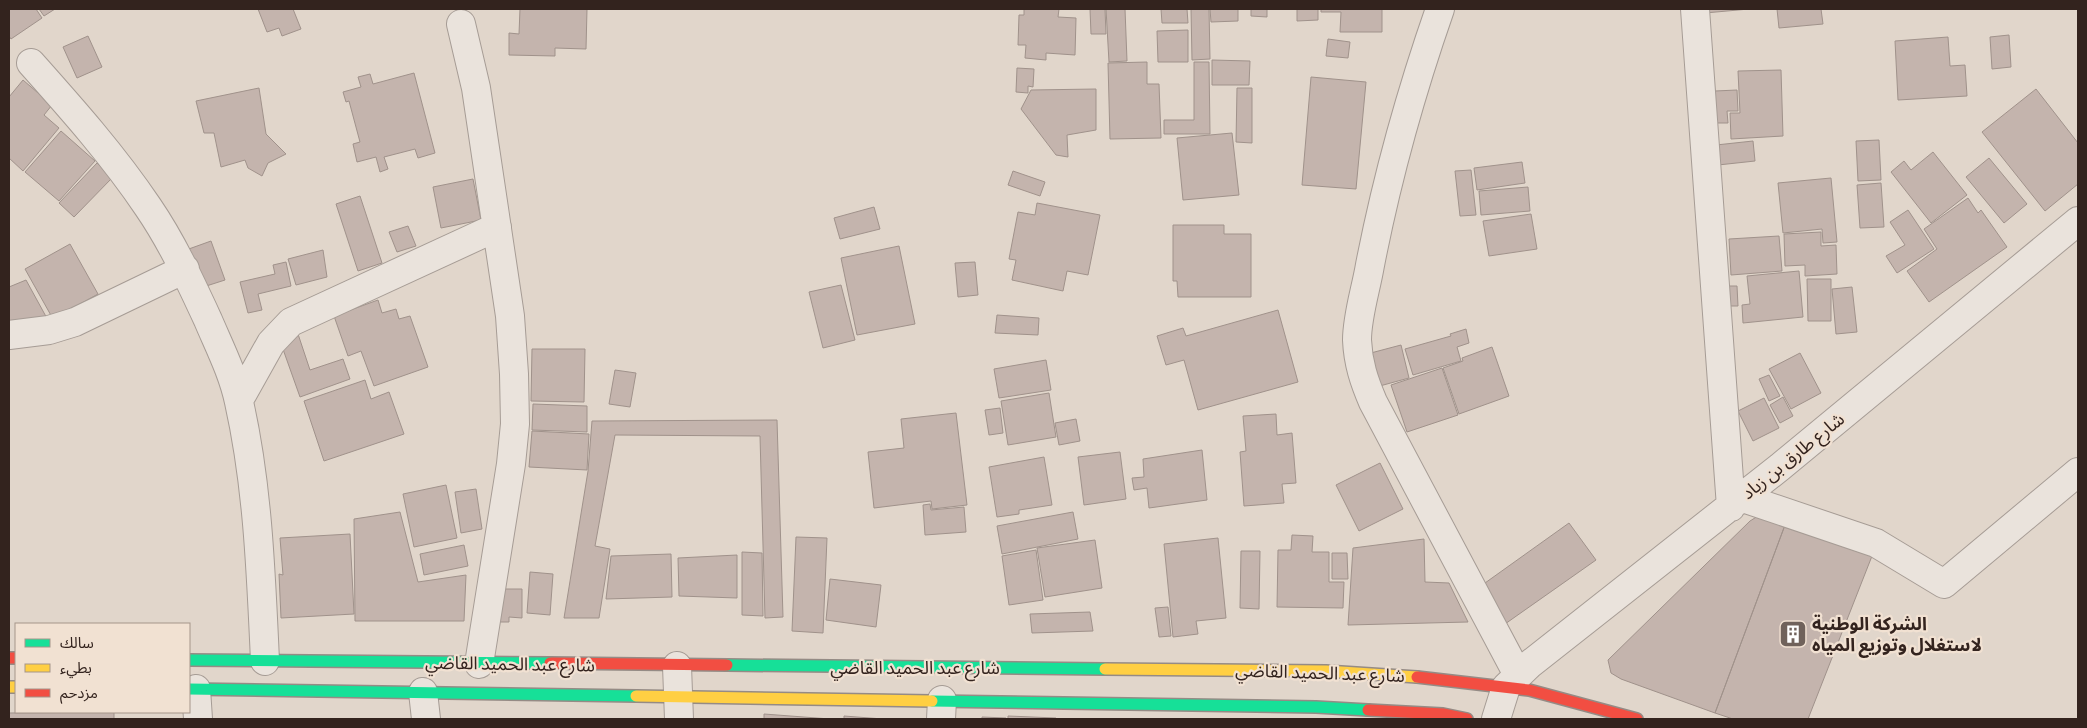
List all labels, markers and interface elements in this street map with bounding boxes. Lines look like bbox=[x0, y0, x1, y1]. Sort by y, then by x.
street label: شارع طارق بن زياد bbox=[1738, 409, 1851, 506]
place label: الشركة الوطنية لاستغلال وتوزيع المياه bbox=[1812, 614, 1982, 658]
building icon: الشركة الوطنية لاستغلال وتوزيع المياه bbox=[1778, 619, 1808, 649]
legend bbox=[15, 623, 190, 713]
text: سالك bbox=[60, 635, 94, 651]
street label: شارع عبد الحميد القاضي bbox=[425, 653, 595, 679]
street label: شارع عبد الحميد القاضي bbox=[830, 658, 1000, 682]
text: بطيء bbox=[60, 660, 92, 679]
street label: شارع عبد الحميد القاضي bbox=[1235, 660, 1405, 690]
text: مزدحم bbox=[60, 685, 98, 704]

